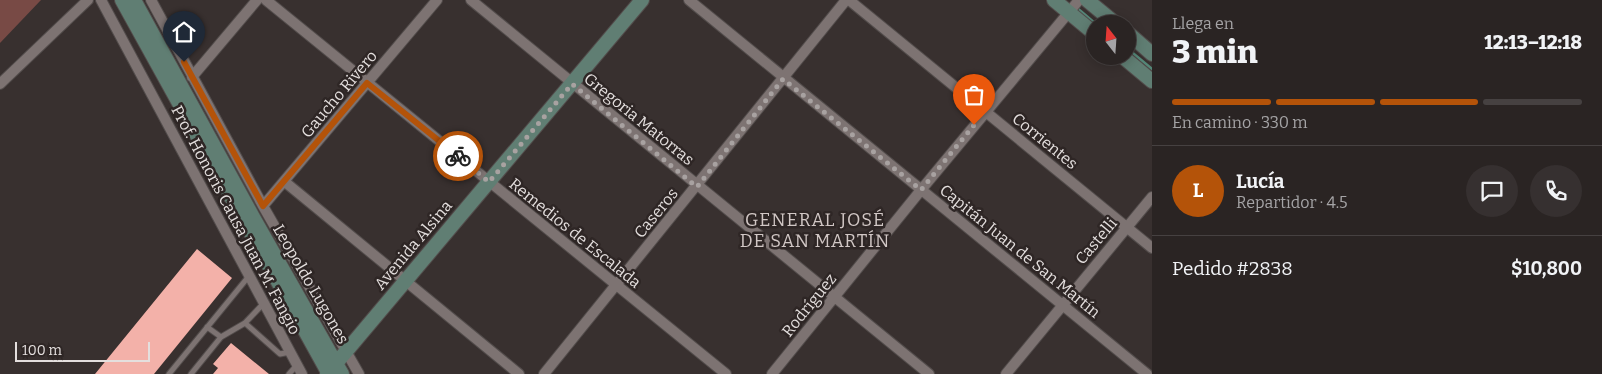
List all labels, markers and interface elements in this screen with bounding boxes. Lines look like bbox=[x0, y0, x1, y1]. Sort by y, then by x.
pin bbox=[163, 11, 205, 62]
text: Llega en bbox=[1172, 14, 1234, 33]
north arrow bbox=[1086, 15, 1136, 65]
map controls bbox=[1086, 15, 1136, 65]
icon: home bbox=[170, 18, 198, 46]
text: 12:13–12:18 bbox=[1484, 31, 1582, 54]
text: 3 min bbox=[1172, 33, 1258, 71]
street label: Gaucho Rivero bbox=[297, 46, 381, 142]
street label: Gregoria Matorras bbox=[580, 69, 698, 169]
pin bbox=[953, 74, 995, 125]
icon: bag bbox=[960, 81, 988, 109]
street label: Prof. Honoris Causa Juan M. Fangio bbox=[167, 102, 305, 338]
street label: Corrientes bbox=[1009, 109, 1081, 173]
text: En camino · 330 m bbox=[1172, 113, 1308, 132]
courier bbox=[433, 131, 483, 181]
icon: bike bbox=[444, 142, 472, 170]
button: chat bbox=[1466, 165, 1518, 217]
button: phone bbox=[1530, 165, 1582, 217]
text: Lucía bbox=[1236, 170, 1285, 193]
street label: Remedios de Escalada bbox=[505, 174, 645, 292]
text: L bbox=[1193, 179, 1203, 202]
street label: Capitán Juan de San Martín bbox=[936, 180, 1104, 322]
street label: Caseros bbox=[630, 184, 682, 242]
text: Repartidor · 4.5 bbox=[1236, 193, 1348, 212]
street label: Avenida Alsina bbox=[370, 196, 456, 293]
district label: GENERAL JOSÉ DE SAN MARTÍN bbox=[740, 208, 890, 252]
street label: Castelli bbox=[1071, 214, 1121, 268]
street label: Leopoldo Lugones bbox=[269, 221, 353, 347]
text: Pedido #2838 bbox=[1172, 257, 1293, 280]
text: $10,800 bbox=[1511, 257, 1582, 280]
street label: Rodríguez bbox=[778, 269, 840, 340]
scale bar bbox=[15, 339, 150, 362]
text: 100 m bbox=[22, 342, 62, 359]

